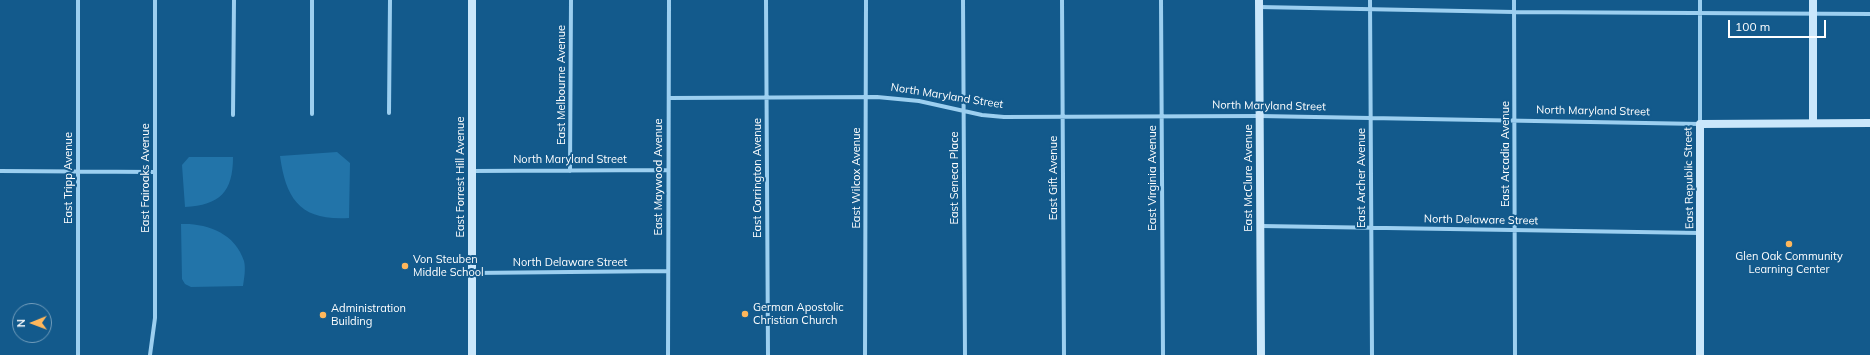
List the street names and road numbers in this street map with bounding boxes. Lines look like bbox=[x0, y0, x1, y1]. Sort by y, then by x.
street label: East Melbourne Avenue bbox=[555, 25, 569, 145]
street label: North Maryland Street bbox=[890, 81, 1004, 111]
street label: North Maryland Street bbox=[1212, 98, 1326, 114]
street label: East Arcadia Avenue bbox=[1499, 101, 1513, 207]
street label: North Maryland Street bbox=[1536, 103, 1650, 119]
street label: East Forrest Hill Avenue bbox=[454, 117, 468, 237]
street label: East Corrington Avenue bbox=[751, 118, 765, 238]
street label: East Maywood Avenue bbox=[652, 119, 666, 235]
street label: East Fairoaks Avenue bbox=[139, 123, 153, 233]
street label: East McClure Avenue bbox=[1242, 124, 1256, 232]
street label: East Virginia Avenue bbox=[1146, 125, 1160, 231]
street label: East Wilcox Avenue bbox=[850, 127, 864, 229]
street label: East Republic Street bbox=[1682, 127, 1696, 229]
street label: East Archer Avenue bbox=[1355, 128, 1369, 228]
street label: East Tripp Avenue bbox=[62, 132, 76, 224]
street label: East Seneca Place bbox=[948, 132, 962, 224]
street label: East Gift Avenue bbox=[1047, 136, 1061, 220]
street label: North Maryland Street bbox=[513, 153, 627, 167]
street label: North Delaware Street bbox=[1424, 212, 1538, 228]
street label: North Delaware Street bbox=[513, 256, 627, 270]

